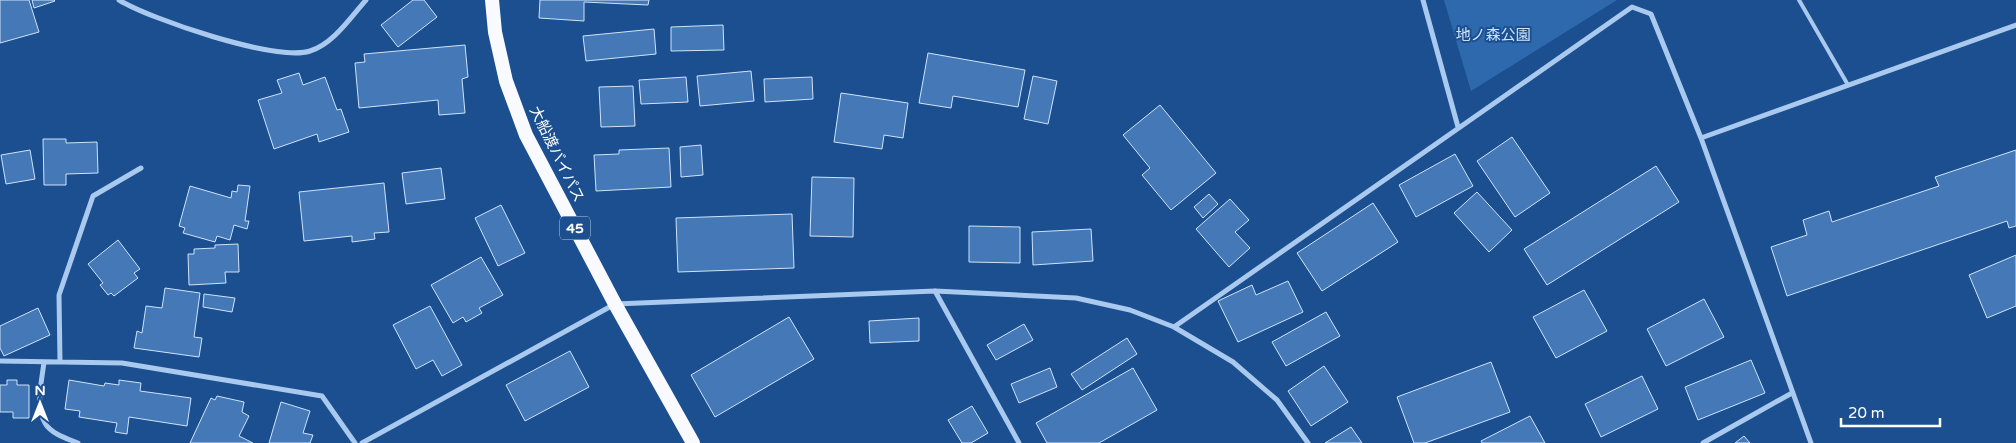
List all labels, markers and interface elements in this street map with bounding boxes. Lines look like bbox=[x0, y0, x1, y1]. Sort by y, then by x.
park label: 地ノ森公園 bbox=[1455, 26, 1531, 44]
street label: 大船渡バイパス bbox=[526, 103, 588, 205]
road number: 45 bbox=[560, 217, 590, 240]
north arrow bbox=[15, 378, 65, 428]
text: N bbox=[34, 382, 46, 399]
scale bar bbox=[1841, 396, 1940, 428]
text: 20 m bbox=[1848, 404, 1885, 422]

